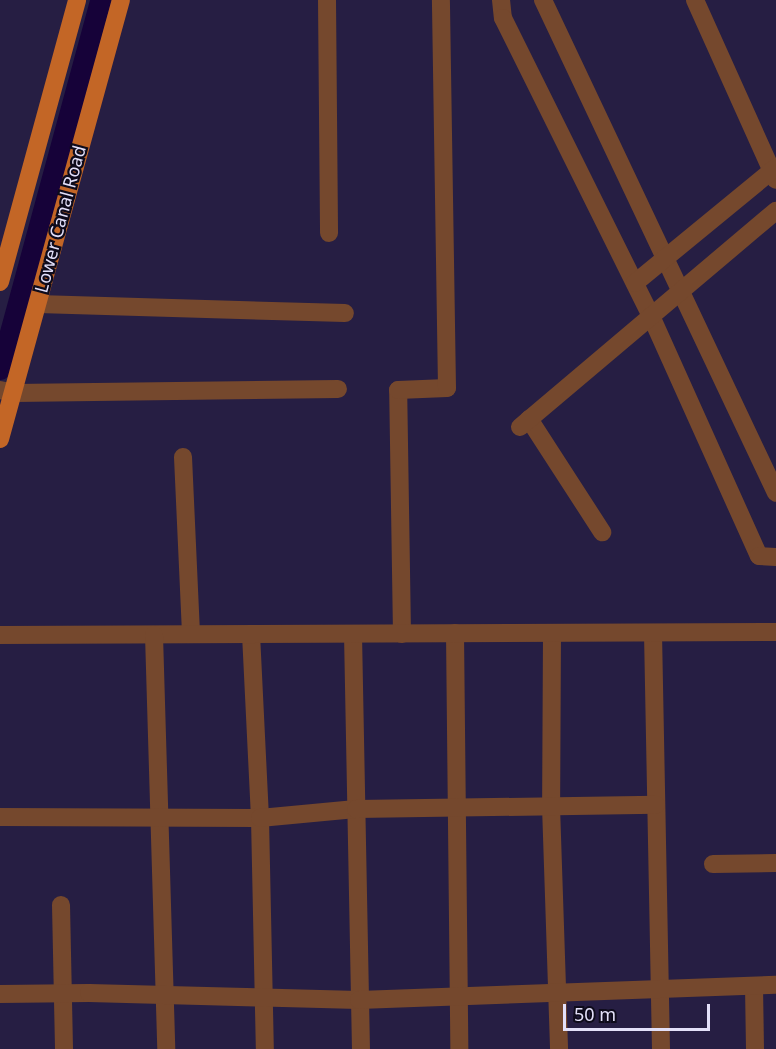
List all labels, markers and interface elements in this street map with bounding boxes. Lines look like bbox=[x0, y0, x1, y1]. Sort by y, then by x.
street label: Lower Canal Road bbox=[30, 143, 90, 295]
scale bar bbox=[566, 992, 713, 1030]
text: 50 m bbox=[574, 1002, 616, 1026]

